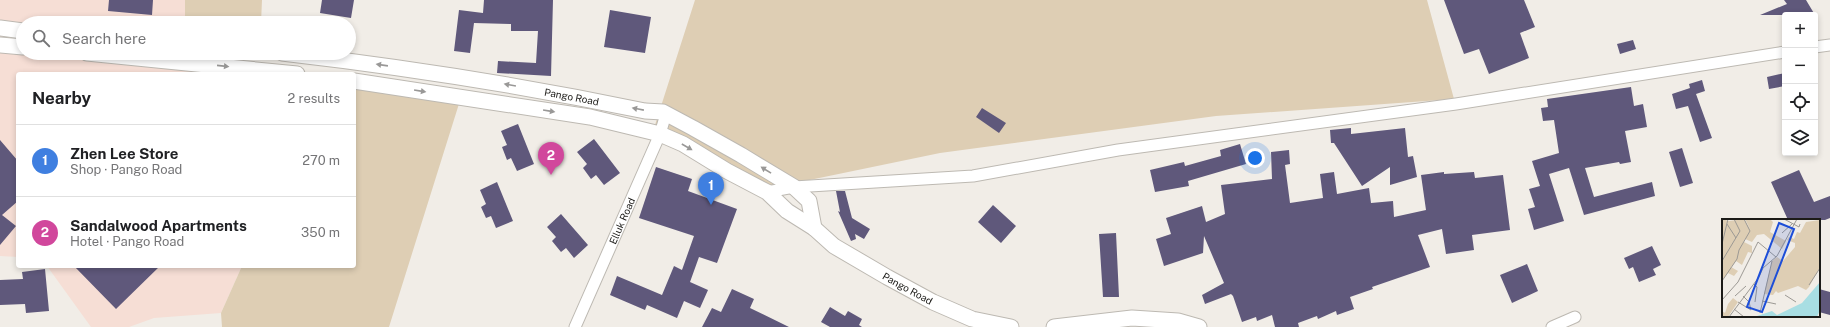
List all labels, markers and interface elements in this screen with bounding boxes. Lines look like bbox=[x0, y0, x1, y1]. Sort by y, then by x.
map controls bbox=[1782, 12, 1818, 156]
button: + bbox=[1782, 12, 1818, 48]
search box bbox=[16, 16, 356, 60]
icon: search bbox=[30, 27, 52, 49]
text: Search here bbox=[62, 30, 146, 47]
button: − bbox=[1782, 48, 1818, 84]
one-way arrow bbox=[375, 62, 388, 68]
one-way arrow bbox=[217, 63, 229, 69]
one-way arrow bbox=[504, 82, 516, 88]
button: locate bbox=[1782, 84, 1818, 120]
street label: Pango Road bbox=[543, 86, 600, 108]
text: Nearby bbox=[32, 88, 91, 108]
one-way arrow bbox=[414, 88, 426, 94]
text: 2 results bbox=[288, 91, 340, 106]
one-way arrow bbox=[632, 106, 644, 112]
one-way arrow bbox=[543, 108, 555, 114]
button: layers bbox=[1782, 120, 1818, 156]
pin: 2 bbox=[538, 142, 564, 175]
one-way arrow bbox=[681, 143, 693, 150]
text: Zhen Lee Store bbox=[70, 145, 179, 162]
your location bbox=[1245, 148, 1265, 168]
text: 1 bbox=[42, 153, 48, 168]
text: 270 m bbox=[302, 153, 340, 168]
text: Shop · Pango Road bbox=[70, 162, 182, 177]
one-way arrow bbox=[760, 167, 772, 174]
pin: 1 bbox=[698, 172, 724, 205]
street label: Elluk Road bbox=[606, 196, 637, 246]
text: Sandalwood Apartments bbox=[70, 217, 247, 234]
inset map bbox=[1722, 219, 1820, 317]
text: 2 bbox=[41, 225, 49, 240]
text: 350 m bbox=[301, 225, 340, 240]
text: Hotel · Pango Road bbox=[70, 234, 184, 249]
street label: Pango Road bbox=[880, 270, 935, 307]

